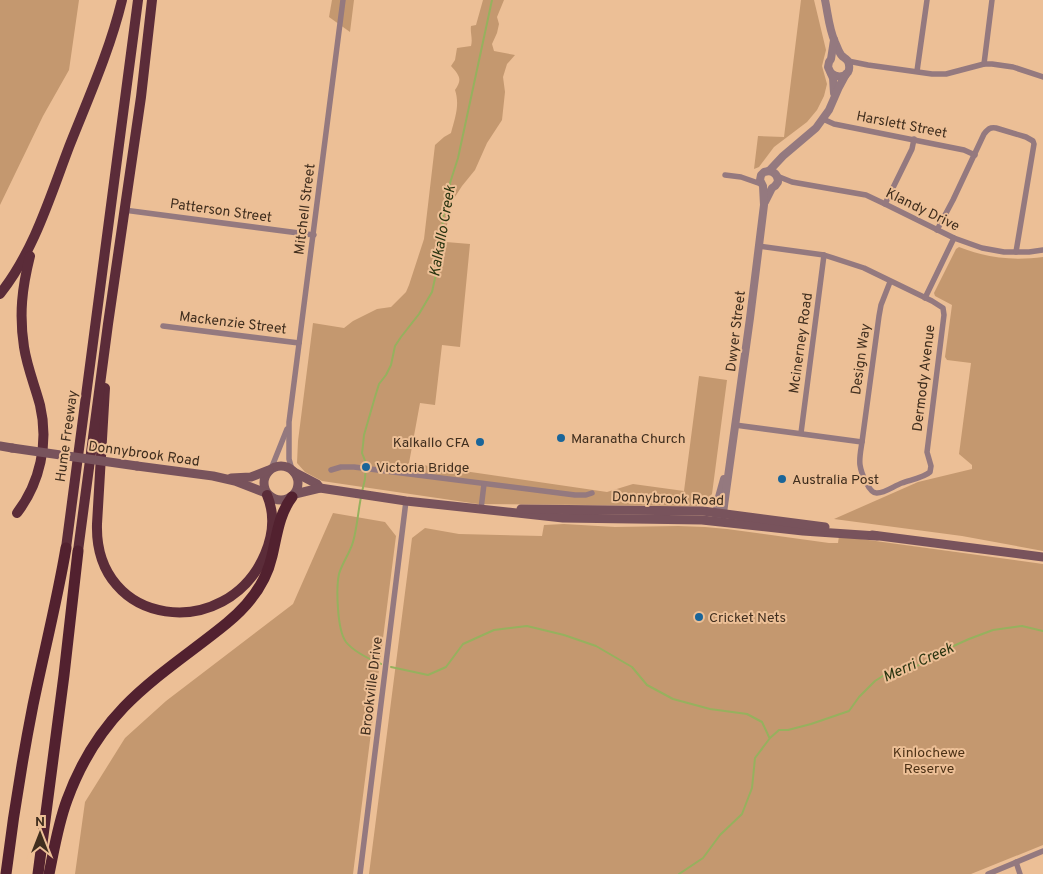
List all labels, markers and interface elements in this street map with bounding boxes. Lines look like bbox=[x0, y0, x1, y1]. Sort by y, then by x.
street label: Harslett Street bbox=[855, 108, 949, 143]
street label: Mitchell Street bbox=[291, 163, 320, 256]
water label: Kalkallo Creek bbox=[426, 184, 461, 278]
street label: Klandy Drive bbox=[883, 185, 962, 236]
street label: Patterson Street bbox=[169, 196, 273, 227]
street label: Dwyer Street bbox=[723, 290, 750, 373]
street label: Mcinerney Road bbox=[786, 292, 817, 395]
street label: Mackenzie Street bbox=[178, 308, 287, 339]
street label: Design Way bbox=[848, 322, 875, 396]
street label: Dermody Avenue bbox=[910, 324, 939, 433]
street label: Hume Freeway bbox=[53, 389, 82, 483]
place label: Maranatha Church bbox=[571, 431, 686, 448]
marker: Maranatha Church bbox=[555, 432, 567, 444]
place label: Kalkallo CFA bbox=[393, 435, 470, 452]
marker: Kalkallo CFA bbox=[474, 436, 486, 448]
street label: Donnybrook Road bbox=[87, 438, 201, 471]
place label: Victoria Bridge bbox=[376, 460, 469, 477]
marker: Victoria Bridge bbox=[360, 461, 372, 473]
place label: Australia Post bbox=[792, 472, 879, 489]
marker: Australia Post bbox=[776, 473, 788, 485]
street label: Donnybrook Road bbox=[612, 489, 724, 510]
place label: Cricket Nets bbox=[709, 610, 786, 627]
marker: Cricket Nets bbox=[693, 611, 705, 623]
street label: Brookville Drive bbox=[358, 636, 387, 737]
water label: Merri Creek bbox=[880, 639, 957, 687]
park label: Kinlochewe Reserve bbox=[893, 745, 965, 778]
north arrow bbox=[15, 809, 65, 859]
text: N bbox=[35, 814, 45, 831]

